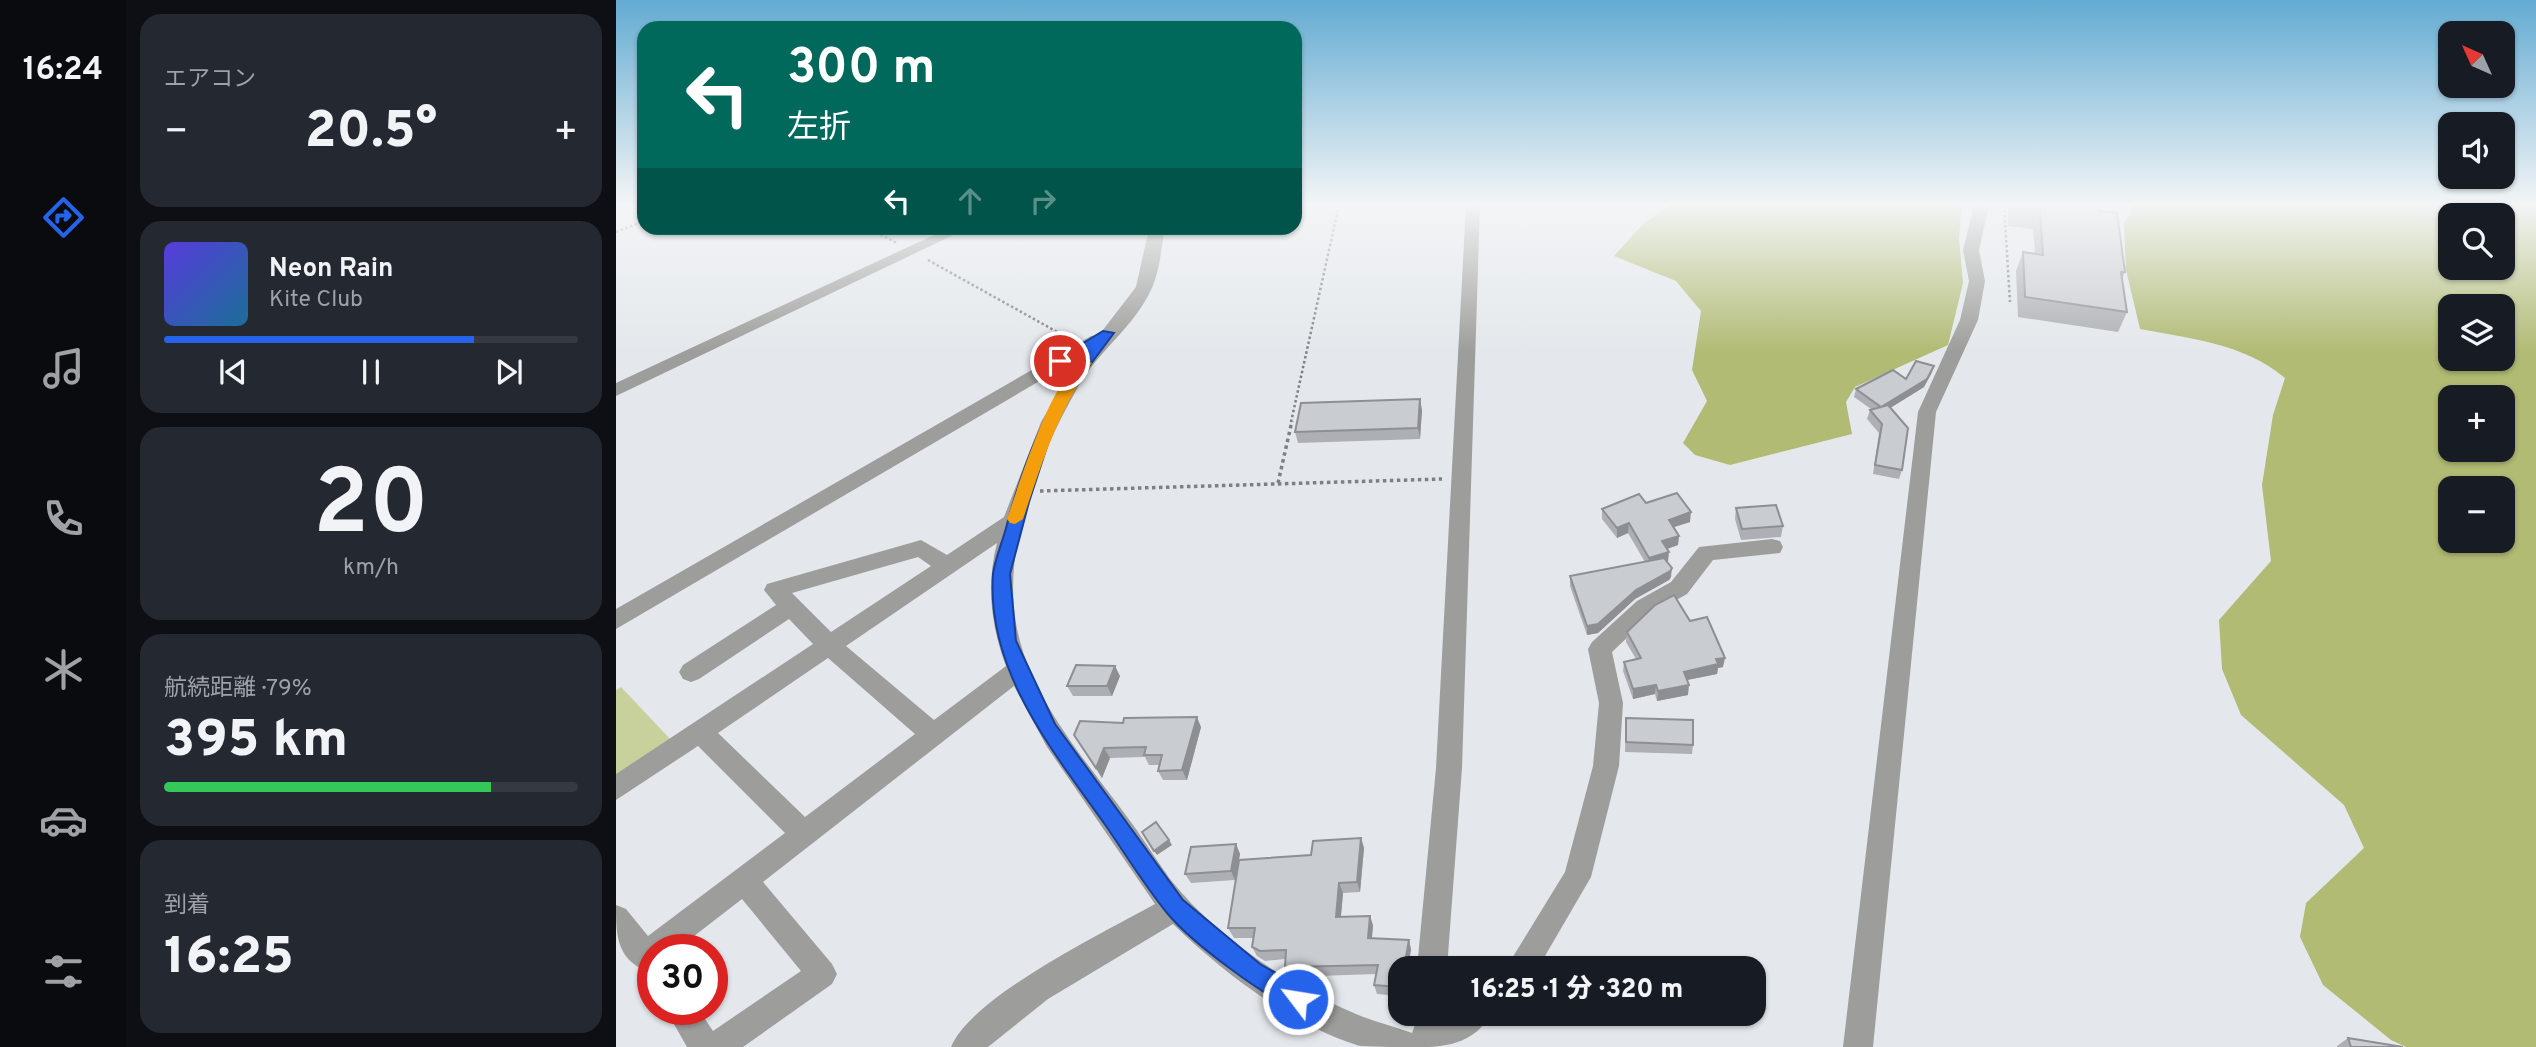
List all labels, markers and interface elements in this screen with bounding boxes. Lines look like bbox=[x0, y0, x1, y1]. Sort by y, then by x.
north arrow bbox=[2438, 21, 2515, 98]
map controls bbox=[2438, 21, 2515, 553]
text: 300 m bbox=[787, 39, 935, 101]
icon: left bbox=[672, 49, 763, 140]
text: 16:24 bbox=[23, 51, 103, 91]
text: エアコン bbox=[164, 66, 256, 95]
text: 20.5° bbox=[305, 100, 437, 166]
text: − bbox=[164, 109, 189, 158]
text: + bbox=[553, 109, 578, 158]
text: 左折 bbox=[787, 109, 851, 149]
button: sound bbox=[2438, 112, 2515, 189]
icon: left bbox=[878, 182, 916, 220]
icon: ahead bbox=[951, 182, 989, 220]
icon: right bbox=[1024, 182, 1062, 220]
icon: directions bbox=[39, 193, 88, 242]
button: search bbox=[2438, 203, 2515, 280]
text: Neon Rain bbox=[269, 253, 394, 286]
text: Kite Club bbox=[269, 286, 363, 315]
button: layers bbox=[2438, 294, 2515, 371]
pin bbox=[1030, 331, 1090, 391]
icon: arrive bbox=[1041, 342, 1079, 380]
icon: music bbox=[39, 344, 88, 393]
icon: previous bbox=[214, 353, 252, 391]
icon: pause bbox=[352, 353, 390, 391]
icon: next bbox=[490, 353, 528, 391]
button: + bbox=[2438, 385, 2515, 462]
text: 20 bbox=[313, 451, 429, 566]
button: − bbox=[2438, 476, 2515, 553]
icon: phone bbox=[39, 494, 88, 543]
text: km/h bbox=[343, 554, 399, 583]
icon: climate bbox=[39, 645, 88, 694]
text: 航続距離 · 79% bbox=[164, 675, 312, 704]
text: 395 km bbox=[164, 709, 348, 775]
icon: car bbox=[39, 796, 88, 845]
text: 到着 bbox=[164, 892, 210, 921]
text: 16:25 bbox=[164, 926, 294, 992]
speed limit sign: 30 bbox=[637, 934, 728, 1025]
icon: filters bbox=[39, 947, 88, 996]
position arrow bbox=[1261, 962, 1335, 1036]
text: 16:25 · 1 分 · 320 m bbox=[1471, 974, 1683, 1007]

